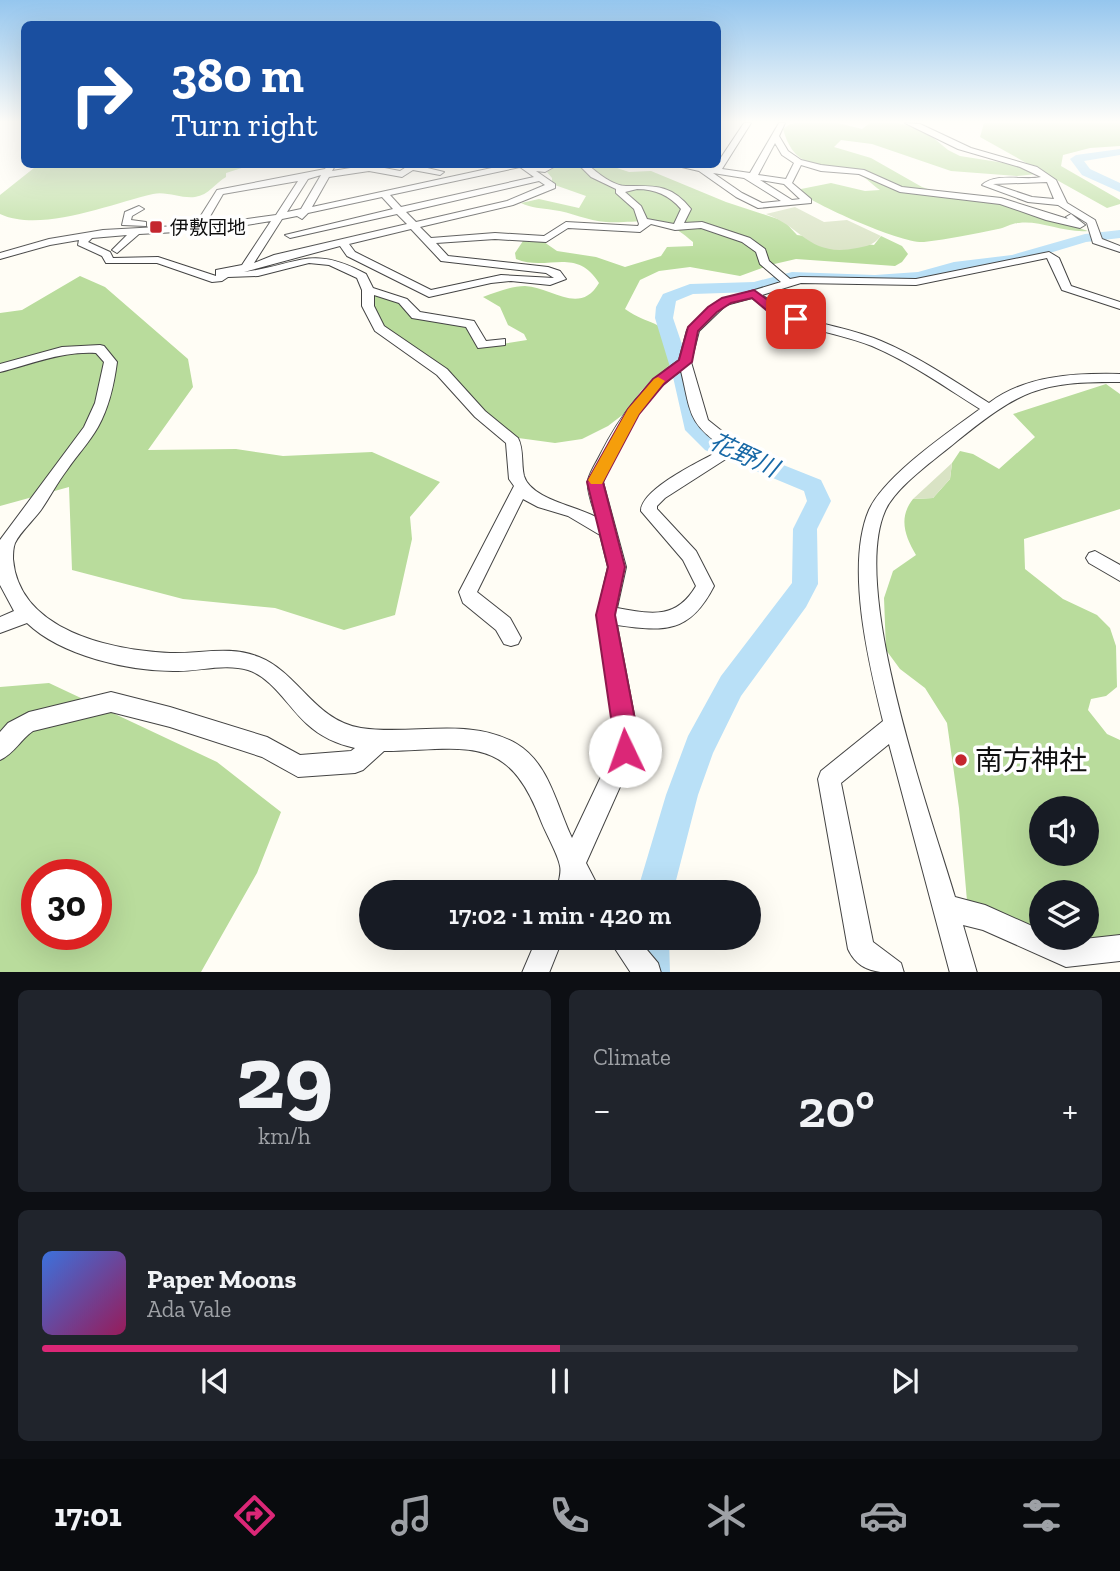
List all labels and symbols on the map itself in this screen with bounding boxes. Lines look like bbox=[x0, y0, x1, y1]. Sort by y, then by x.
place label: 伊敷団地 bbox=[170, 216, 246, 239]
marker: 伊敷団地 bbox=[148, 219, 164, 235]
pin bbox=[766, 289, 826, 349]
water label: 花野川 bbox=[705, 426, 786, 484]
position arrow bbox=[588, 714, 662, 788]
place label: 南方神社 bbox=[975, 744, 1087, 777]
marker: 南方神社 bbox=[953, 752, 969, 768]
speed limit sign: 30 bbox=[21, 859, 112, 950]

